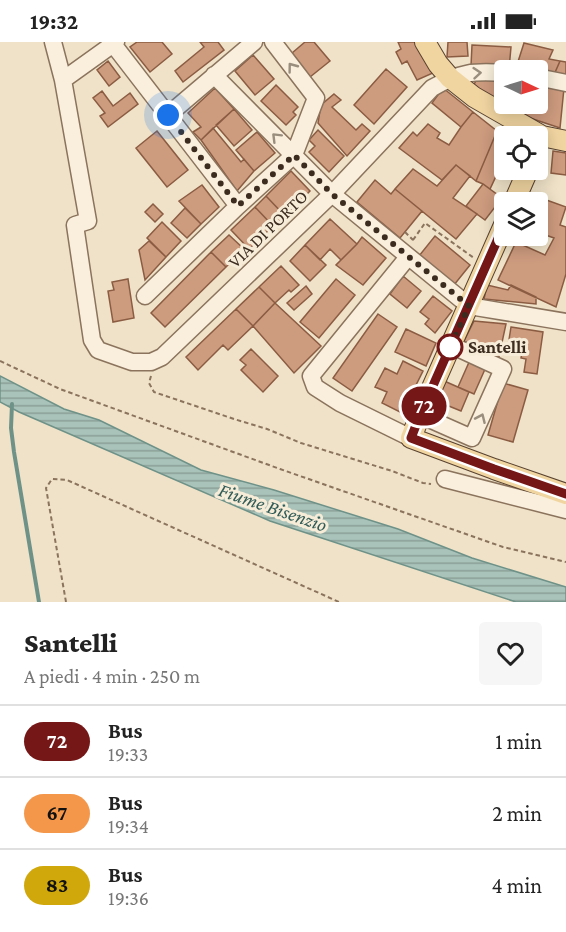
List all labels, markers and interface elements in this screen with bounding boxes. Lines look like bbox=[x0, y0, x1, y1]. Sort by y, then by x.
text: 19:32 bbox=[30, 9, 78, 34]
north arrow bbox=[494, 60, 548, 114]
map controls bbox=[494, 60, 548, 246]
one-way arrow bbox=[288, 62, 299, 73]
one-way arrow bbox=[472, 67, 482, 80]
your location bbox=[153, 100, 183, 130]
button: locate bbox=[494, 126, 548, 180]
one-way arrow bbox=[273, 134, 284, 145]
street label: VIA DI PORTO bbox=[224, 186, 312, 272]
button: layers bbox=[494, 192, 548, 246]
marker: Santelli bbox=[437, 334, 463, 360]
place label: Santelli bbox=[468, 337, 527, 357]
line badge: 72 bbox=[397, 386, 451, 426]
text: 72 bbox=[414, 394, 434, 418]
one-way arrow bbox=[474, 414, 486, 425]
water label: Fiume Bisenzio bbox=[216, 478, 330, 536]
button: heart bbox=[479, 622, 542, 685]
text: Santelli bbox=[24, 627, 118, 658]
text: A piedi · 4 min · 250 m bbox=[24, 665, 200, 687]
text: Bus bbox=[108, 718, 142, 743]
text: 72 bbox=[47, 729, 67, 753]
text: 1 min bbox=[495, 729, 542, 754]
text: 19:33 bbox=[108, 743, 148, 765]
text: Bus bbox=[108, 790, 142, 815]
text: 67 bbox=[47, 801, 67, 825]
text: 2 min bbox=[492, 801, 542, 826]
text: 19:34 bbox=[108, 815, 149, 837]
text: Bus bbox=[108, 862, 142, 887]
text: 83 bbox=[46, 873, 68, 897]
text: 4 min bbox=[491, 873, 542, 898]
text: 19:36 bbox=[108, 887, 149, 909]

